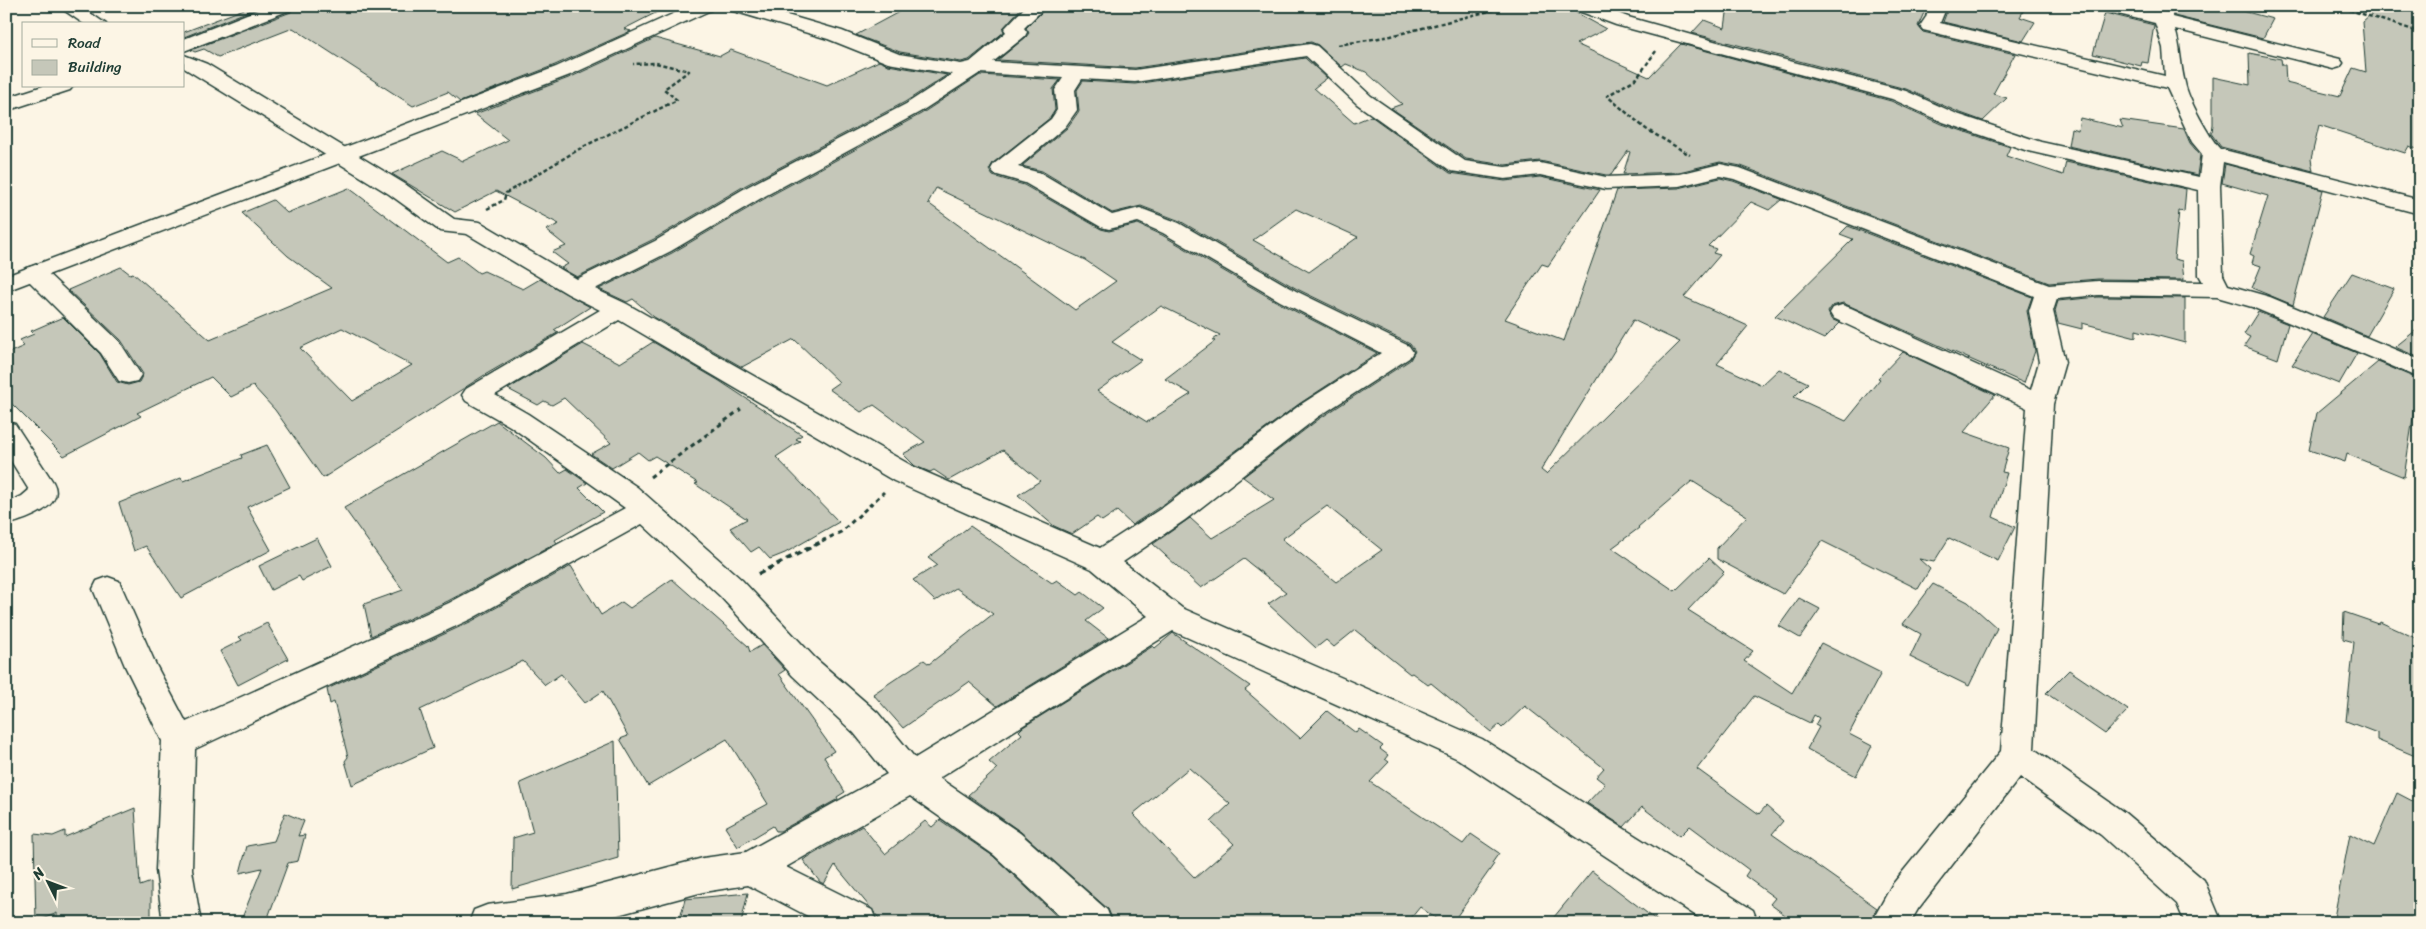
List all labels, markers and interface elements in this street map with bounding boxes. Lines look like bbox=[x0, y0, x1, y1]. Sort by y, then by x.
legend bbox=[22, 22, 185, 88]
text: Road bbox=[68, 30, 101, 56]
text: Building bbox=[68, 54, 122, 80]
north arrow bbox=[22, 856, 72, 906]
text: N bbox=[26, 861, 51, 886]

